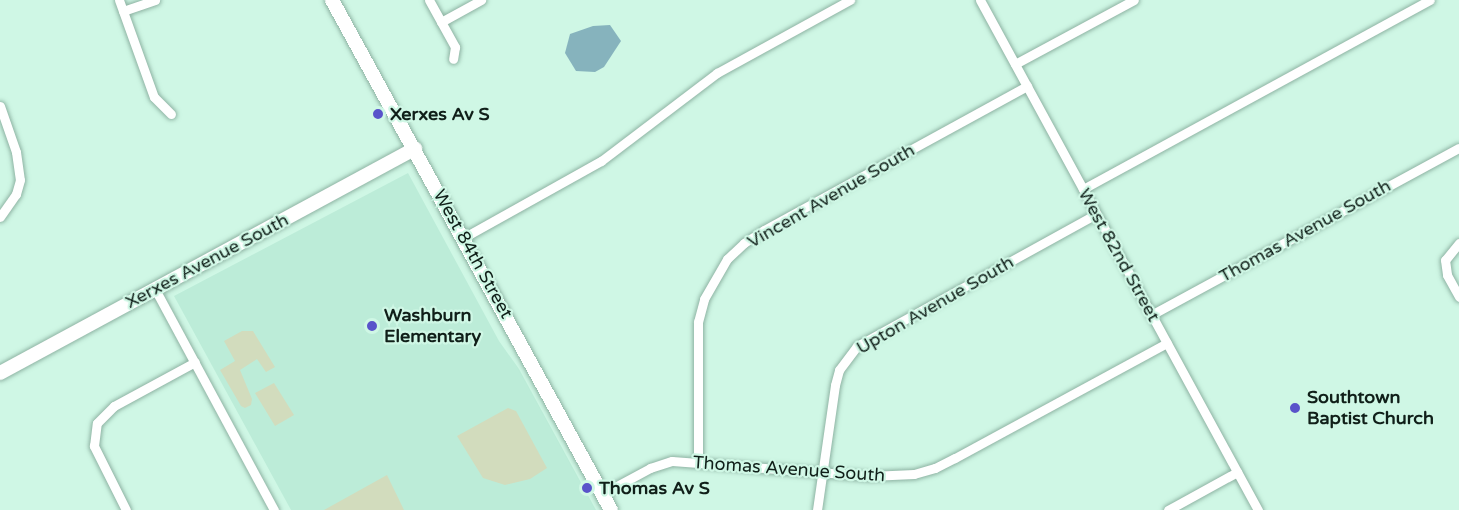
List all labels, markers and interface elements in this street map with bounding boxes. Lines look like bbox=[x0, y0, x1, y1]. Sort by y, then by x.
place label: Xerxes Av S bbox=[390, 103, 490, 125]
marker: Xerxes Av S bbox=[371, 107, 385, 121]
street label: Vincent Avenue South bbox=[743, 139, 919, 253]
street label: Thomas Avenue South bbox=[1216, 175, 1394, 287]
street label: West 82nd Street bbox=[1073, 185, 1165, 325]
street label: West 84th Street bbox=[429, 186, 517, 322]
street label: Xerxes Avenue South bbox=[122, 209, 292, 313]
street label: Upton Avenue South bbox=[853, 251, 1017, 359]
place label: Washburn Elementary bbox=[384, 305, 481, 348]
marker: Washburn Elementary bbox=[365, 319, 379, 333]
place label: Southtown Baptist Church bbox=[1307, 387, 1434, 430]
marker: Southtown Baptist Church bbox=[1288, 401, 1302, 415]
street label: Thomas Avenue South bbox=[692, 452, 886, 486]
place label: Thomas Av S bbox=[599, 477, 710, 499]
marker: Thomas Av S bbox=[580, 481, 594, 495]

